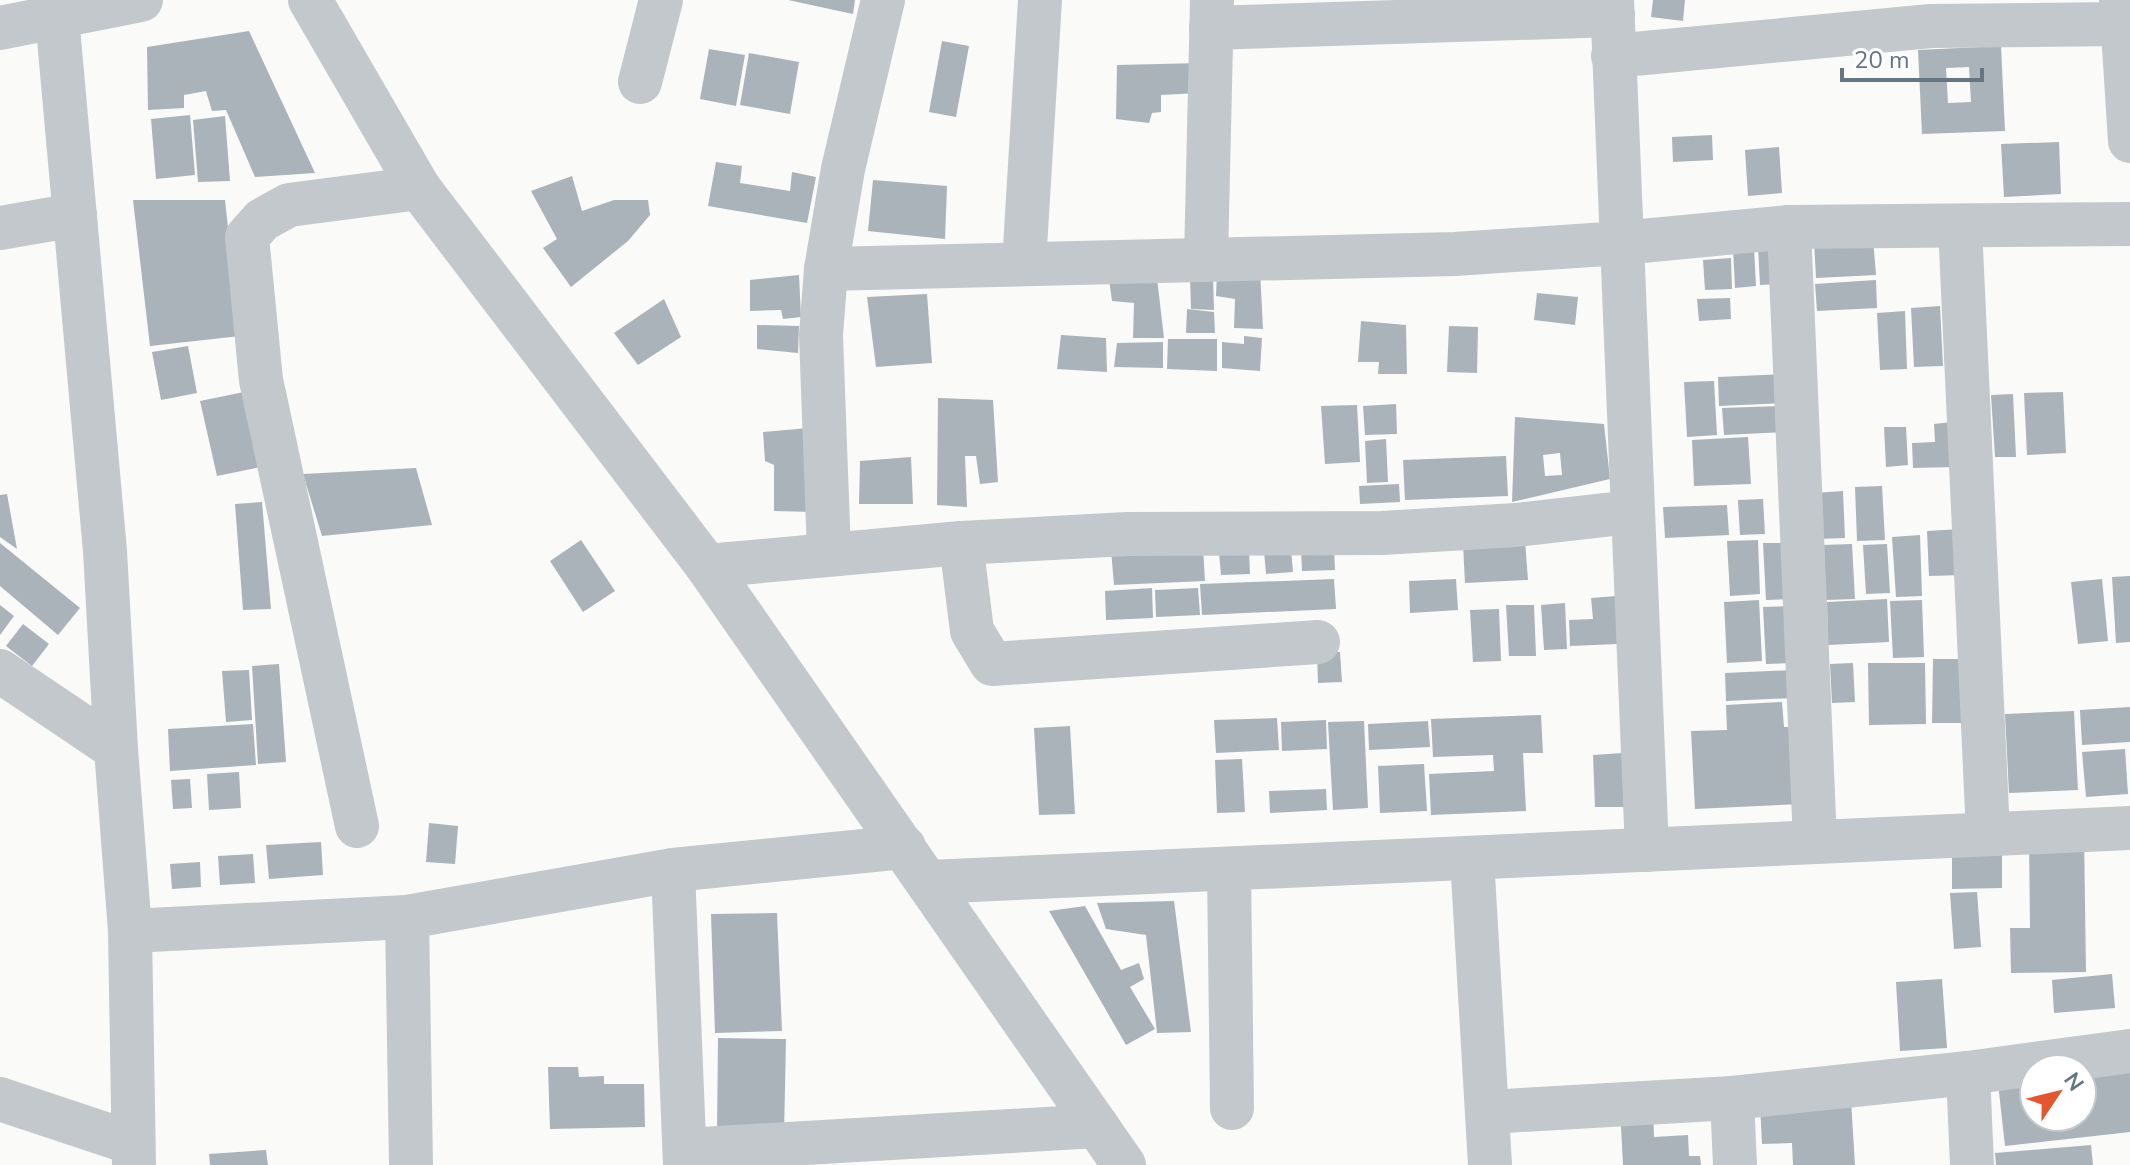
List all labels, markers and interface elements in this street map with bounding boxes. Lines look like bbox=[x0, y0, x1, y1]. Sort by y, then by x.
scale bar bbox=[1842, 32, 1982, 82]
text: 20 m bbox=[1854, 44, 1910, 76]
north arrow bbox=[2018, 1053, 2098, 1133]
text: N bbox=[2057, 1067, 2091, 1097]

